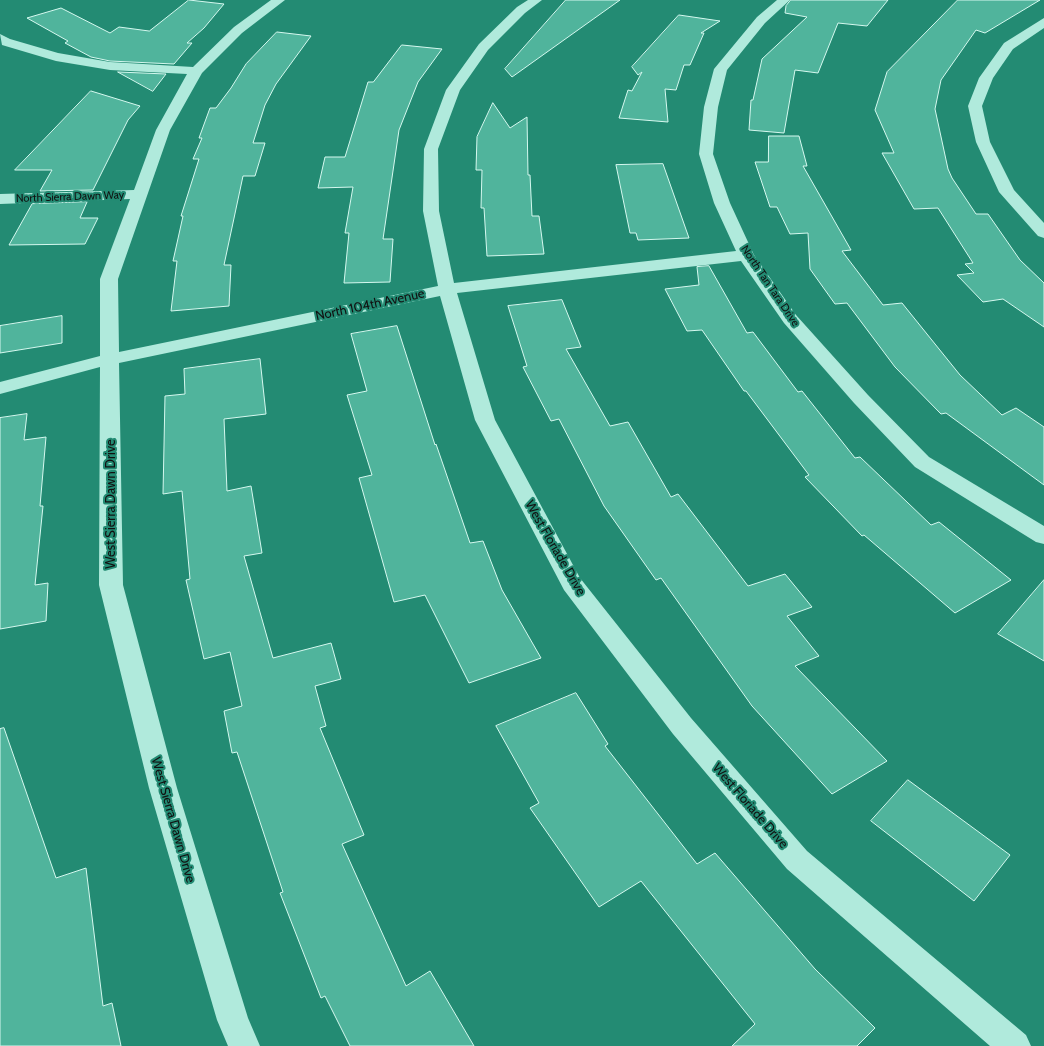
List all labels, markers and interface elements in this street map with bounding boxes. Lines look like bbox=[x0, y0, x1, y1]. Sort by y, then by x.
street label: North Sierra Dawn Way bbox=[16, 189, 124, 205]
street label: North Tan Tara Drive bbox=[738, 243, 802, 329]
street label: North 104th Avenue bbox=[314, 286, 426, 324]
street label: West Sierra Dawn Drive bbox=[103, 439, 119, 569]
street label: West Floriade Drive bbox=[521, 498, 589, 598]
street label: West Sierra Dawn Drive bbox=[148, 756, 198, 884]
street label: West Floriade Drive bbox=[709, 760, 791, 852]

